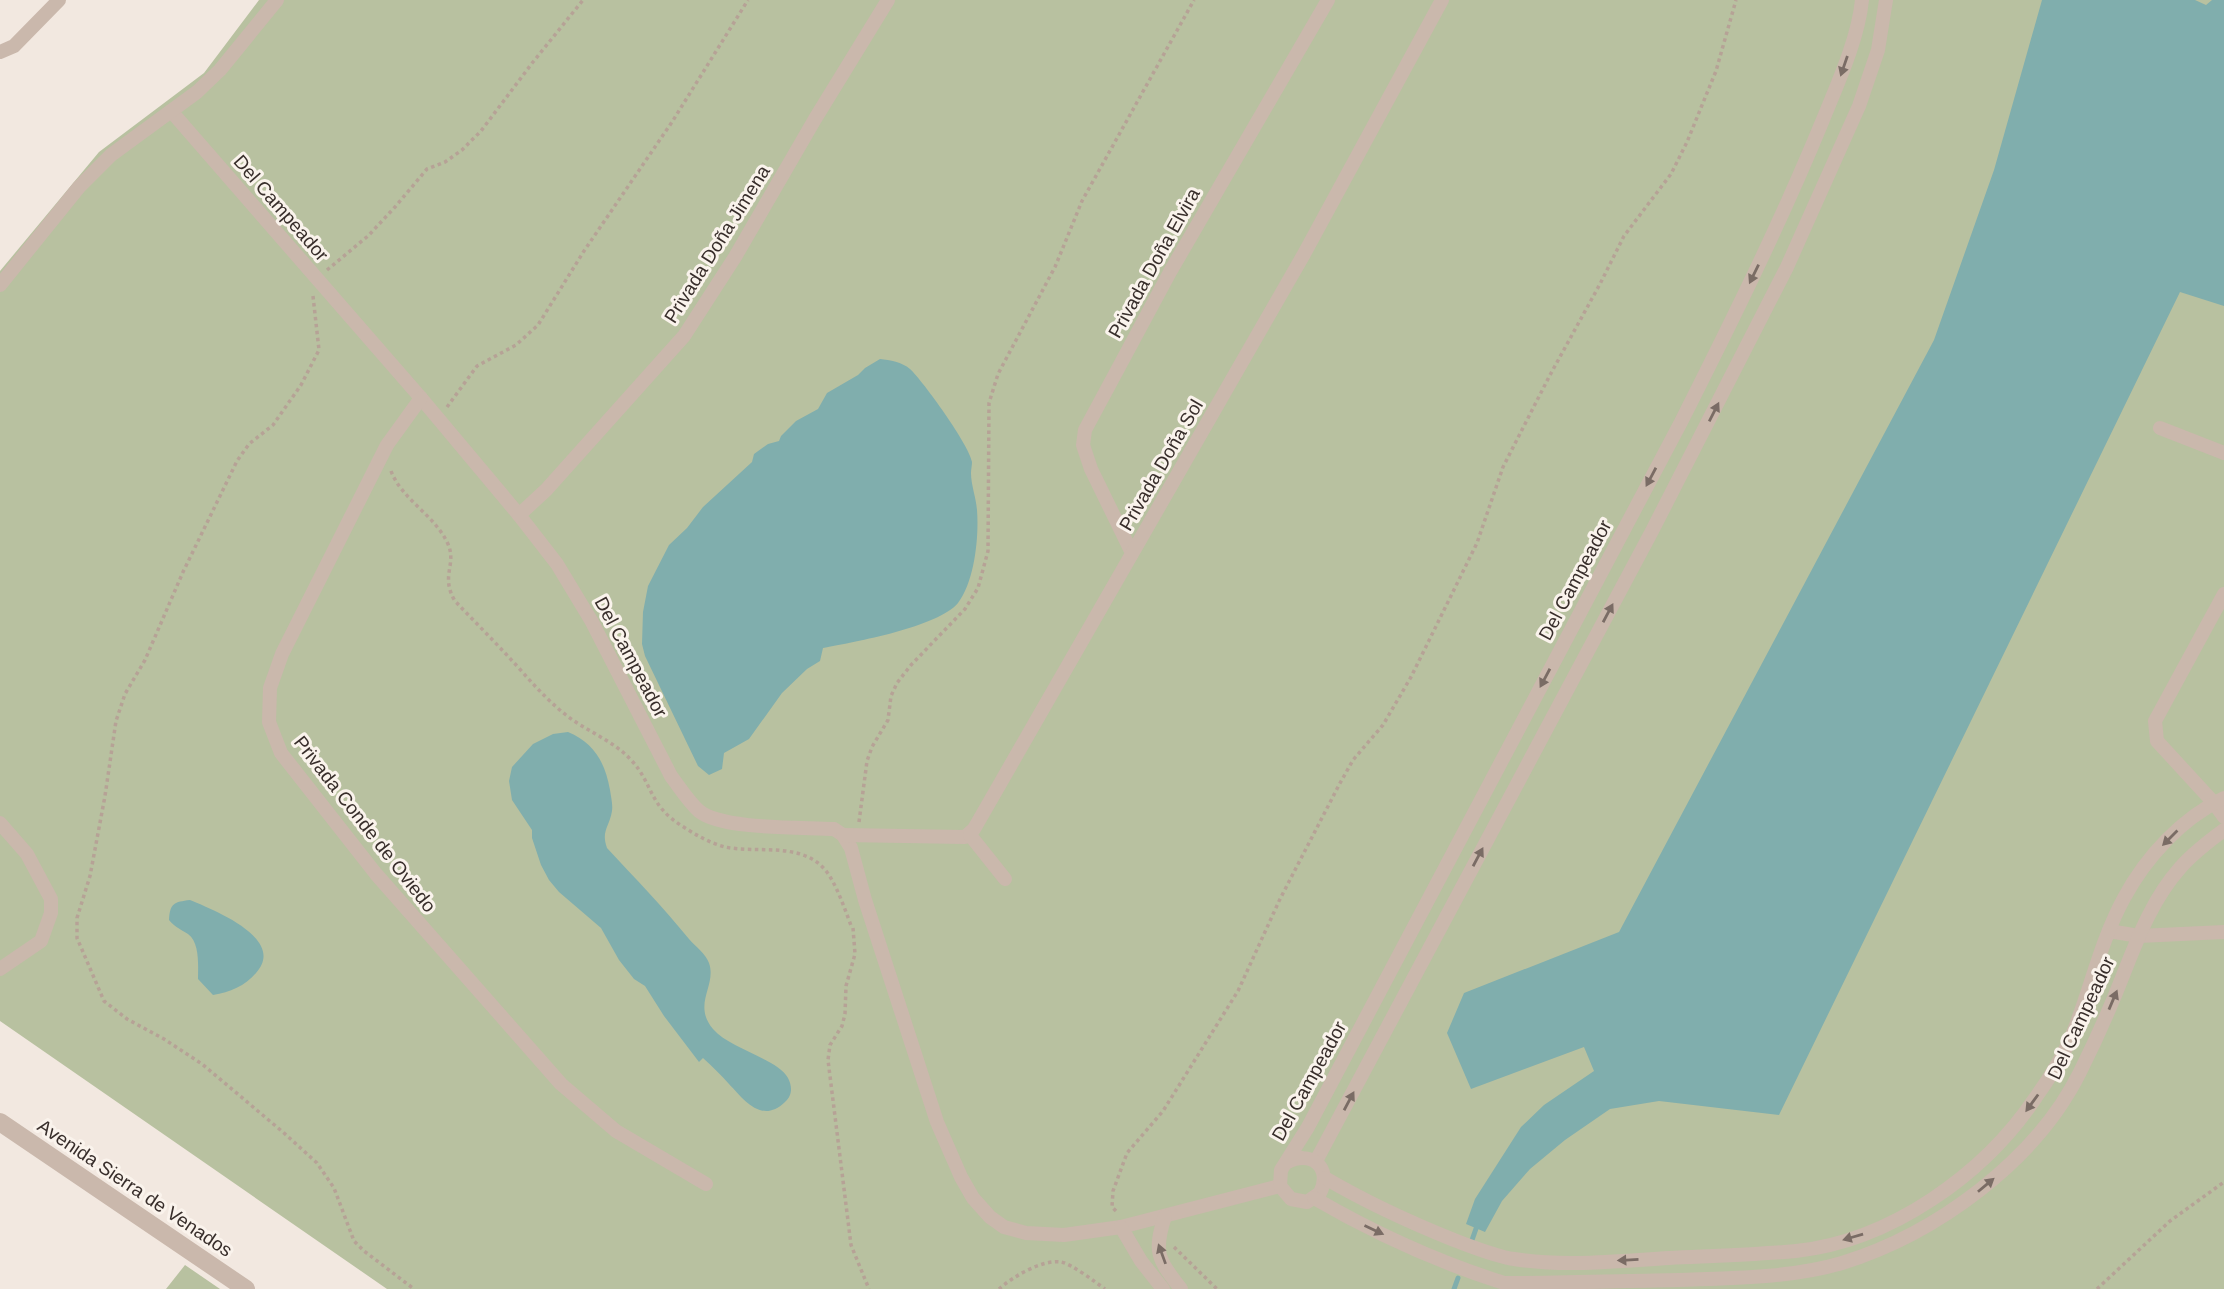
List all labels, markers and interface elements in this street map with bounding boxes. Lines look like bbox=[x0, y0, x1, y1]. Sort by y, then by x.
one-way arrow bbox=[1838, 55, 1849, 76]
street label: Del Campeador bbox=[229, 151, 333, 266]
street label: Privada Doña Jimena bbox=[660, 161, 774, 327]
street label: Privada Doña Elvira bbox=[1104, 184, 1204, 342]
one-way arrow bbox=[1748, 264, 1760, 284]
street label: Privada Doña Sol bbox=[1115, 396, 1207, 534]
one-way arrow bbox=[1707, 401, 1719, 421]
one-way arrow bbox=[1646, 468, 1658, 488]
street label: Del Campeador bbox=[1534, 516, 1616, 644]
street label: Del Campeador bbox=[590, 593, 672, 721]
one-way arrow bbox=[1602, 603, 1614, 623]
one-way arrow bbox=[1539, 669, 1551, 688]
street label: Privada Conde de Oviedo bbox=[290, 732, 440, 916]
one-way arrow bbox=[2161, 830, 2178, 847]
one-way arrow bbox=[1473, 847, 1484, 867]
street label: Del Campeador bbox=[2043, 953, 2119, 1083]
one-way arrow bbox=[2108, 989, 2119, 1010]
street label: Del Campeador bbox=[1268, 1017, 1351, 1144]
one-way arrow bbox=[1342, 1091, 1354, 1111]
one-way arrow bbox=[2025, 1093, 2039, 1112]
street label: Avenida Sierra de Venados bbox=[34, 1115, 236, 1261]
one-way arrow bbox=[1976, 1177, 1994, 1192]
one-way arrow bbox=[1364, 1225, 1385, 1236]
one-way arrow bbox=[1843, 1233, 1864, 1243]
one-way arrow bbox=[1156, 1244, 1167, 1265]
one-way arrow bbox=[1617, 1255, 1639, 1266]

